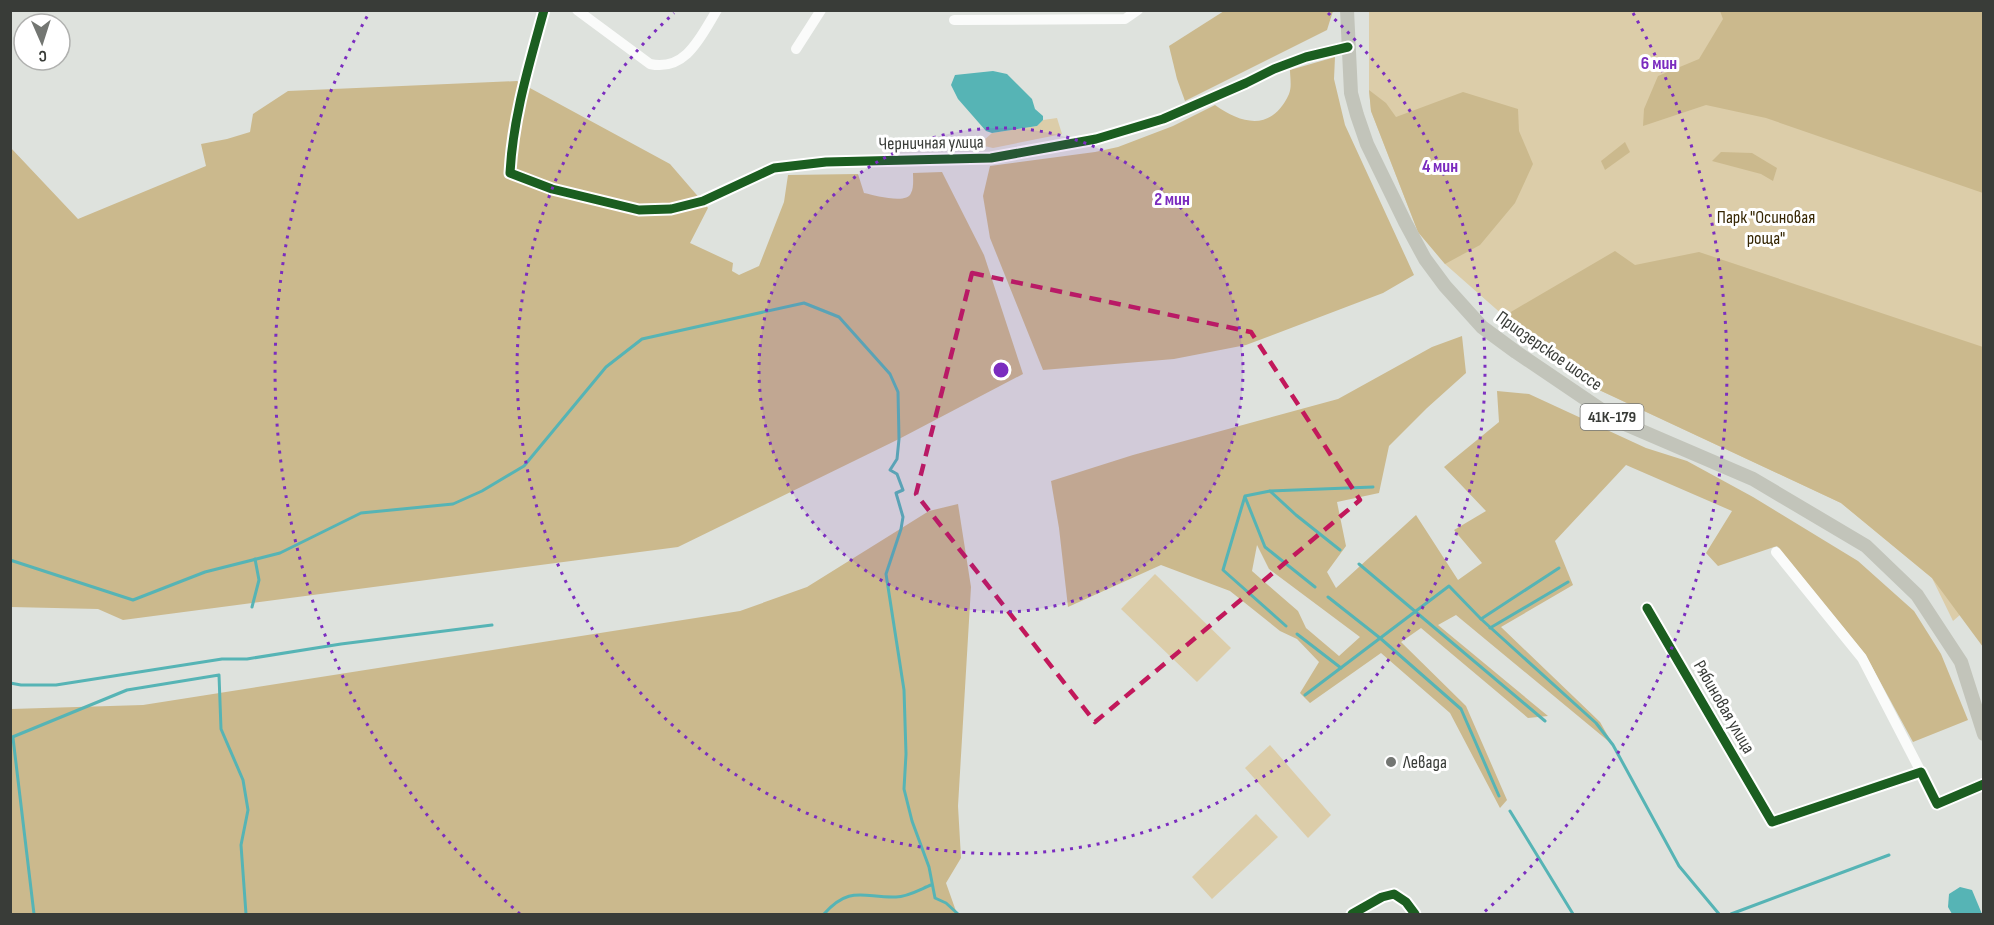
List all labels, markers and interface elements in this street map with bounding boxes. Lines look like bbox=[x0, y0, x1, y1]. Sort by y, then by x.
north arrow bbox=[12, 12, 72, 72]
text: С bbox=[38, 46, 47, 65]
text: 6 мин bbox=[1641, 53, 1677, 74]
street label: Черничная улица bbox=[878, 132, 984, 154]
text: 4 мин bbox=[1422, 156, 1458, 177]
text: 2 мин bbox=[1154, 189, 1190, 210]
park label: Парк "Осиновая роща" bbox=[1717, 207, 1815, 249]
street label: Приозерское шоссе bbox=[1492, 307, 1606, 395]
centre of rings bbox=[991, 360, 1011, 380]
road number: 41К-179 bbox=[1580, 404, 1644, 430]
street label: Рябиновая улица bbox=[1689, 657, 1759, 757]
place label: Левада bbox=[1402, 752, 1447, 773]
marker: Левада bbox=[1384, 755, 1398, 769]

